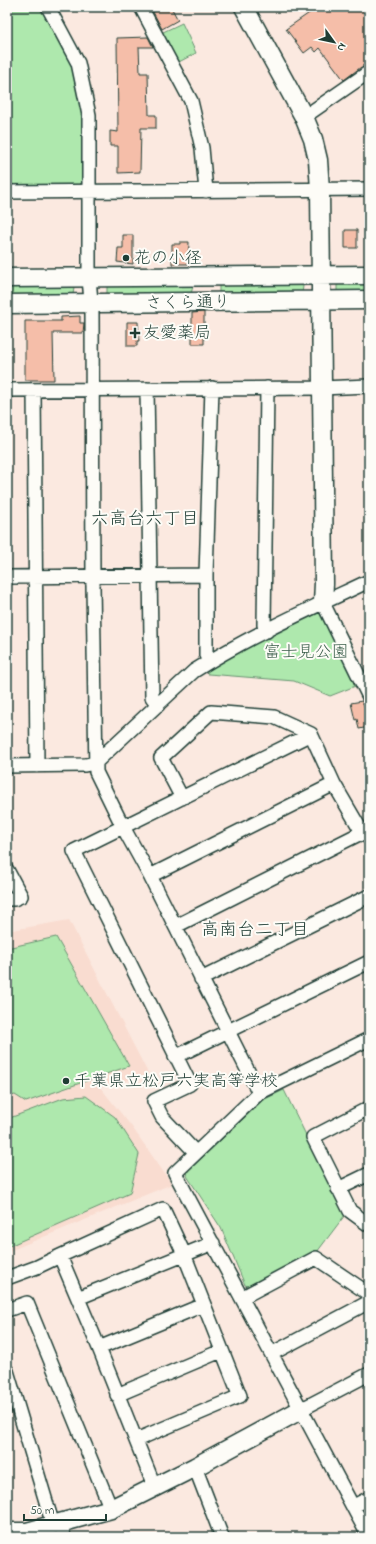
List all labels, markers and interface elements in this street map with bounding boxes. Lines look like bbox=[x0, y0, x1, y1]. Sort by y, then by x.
north arrow bbox=[314, 22, 354, 62]
text: N bbox=[333, 39, 350, 54]
place label: 花の小径 bbox=[134, 246, 202, 271]
marker: 花の小径 bbox=[121, 253, 131, 263]
street label: さくら通り bbox=[145, 290, 231, 316]
place label: 友愛薬局 bbox=[143, 321, 211, 346]
marker: 友愛薬局 bbox=[130, 328, 140, 338]
district label: 六高台六丁目 bbox=[91, 507, 199, 533]
park label: 富士見公園 bbox=[264, 640, 349, 665]
district label: 高南台二丁目 bbox=[201, 918, 309, 944]
place label: 千葉県立松戸六実高等学校 bbox=[74, 1069, 278, 1094]
marker: 千葉県立松戸六実高等学校 bbox=[61, 1076, 71, 1086]
scale bar bbox=[24, 1496, 106, 1522]
text: 50 m bbox=[30, 1502, 54, 1520]

